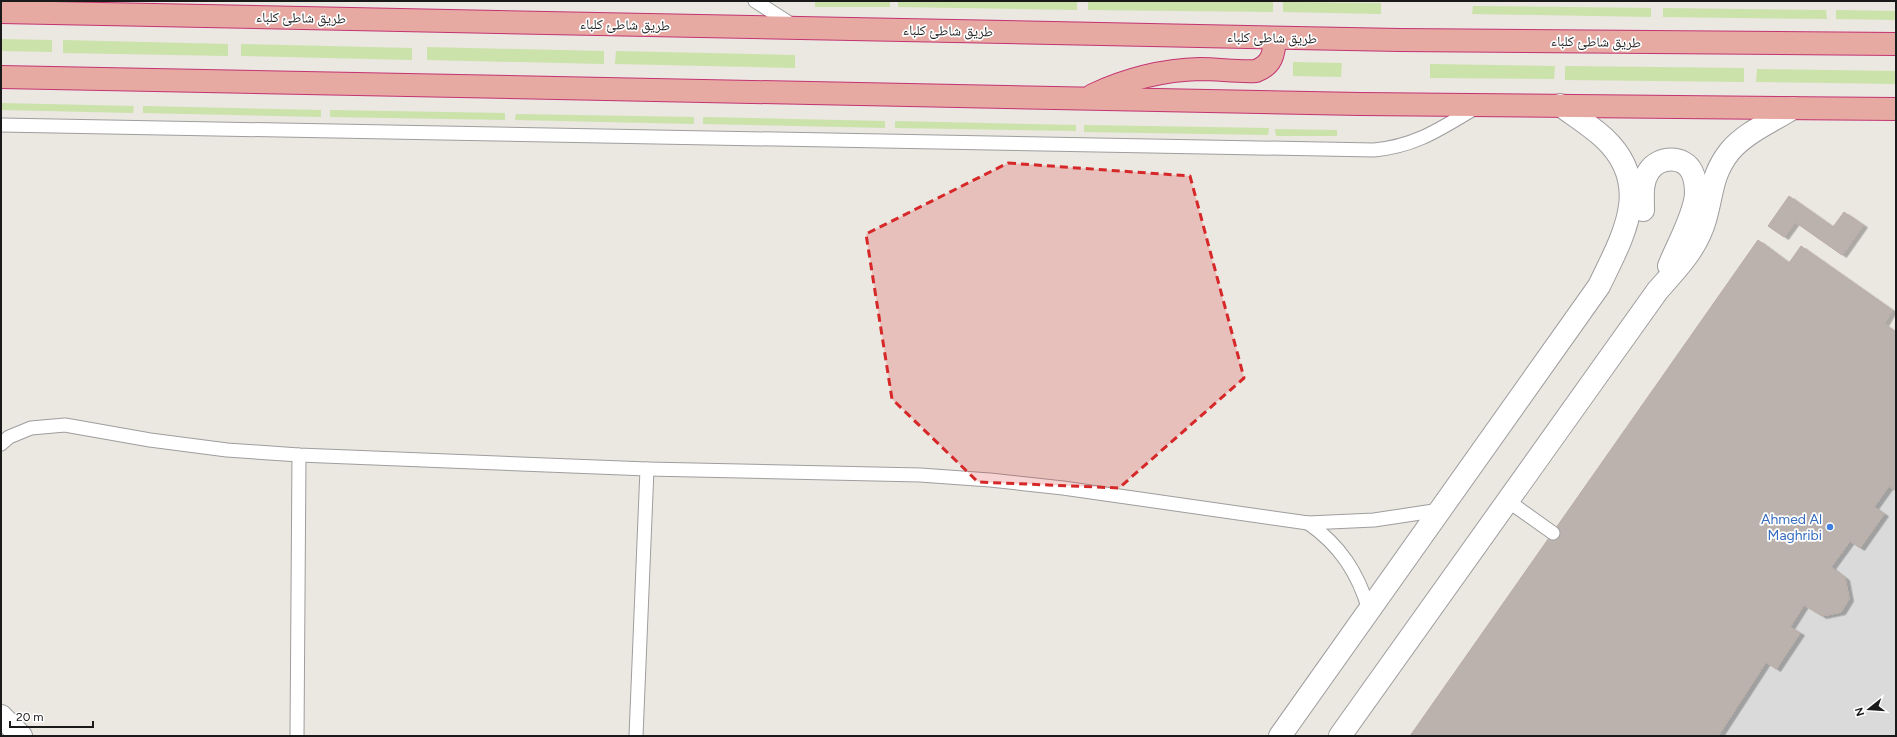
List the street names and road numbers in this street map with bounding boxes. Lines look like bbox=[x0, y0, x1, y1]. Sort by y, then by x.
street label: طريق شاطئ كلباء bbox=[256, 9, 346, 28]
street label: طريق شاطئ كلباء bbox=[580, 16, 670, 35]
street label: طريق شاطئ كلباء bbox=[903, 22, 993, 41]
street label: طريق شاطئ كلباء bbox=[1227, 29, 1317, 48]
street label: طريق شاطئ كلباء bbox=[1551, 33, 1641, 52]

